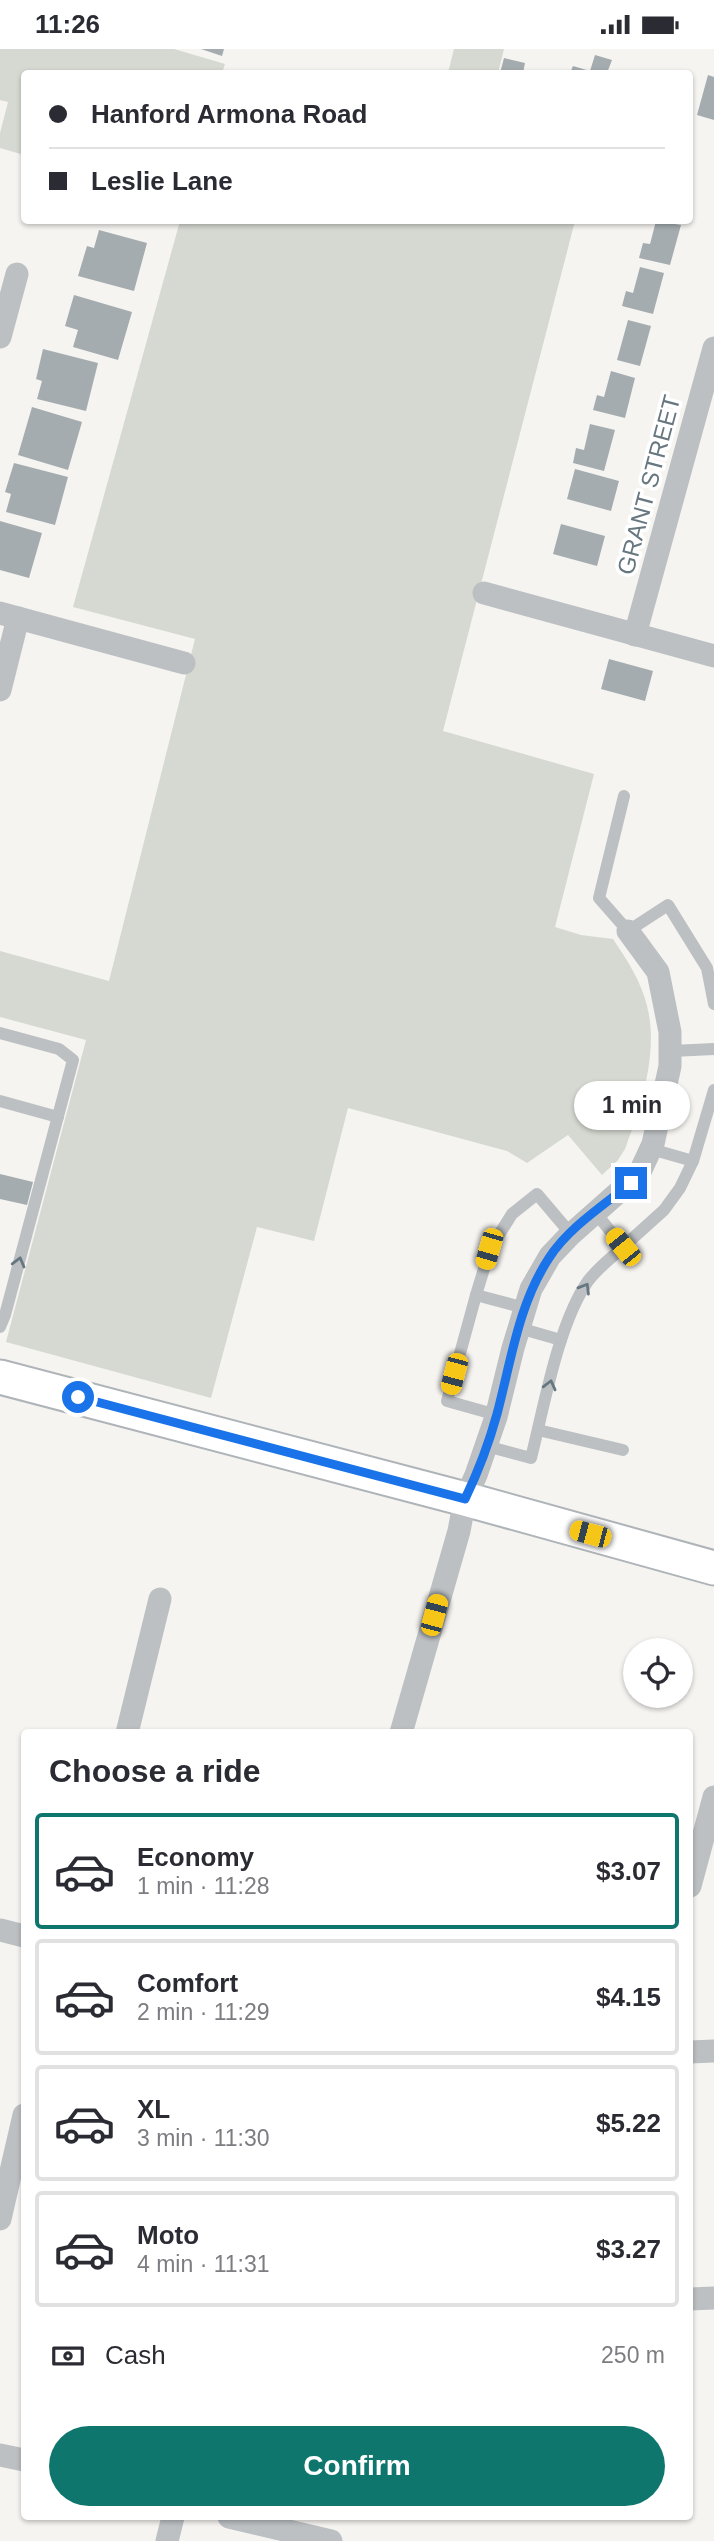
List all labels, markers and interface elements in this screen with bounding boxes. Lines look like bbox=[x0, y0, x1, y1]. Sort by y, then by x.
text: 11:26 bbox=[35, 9, 100, 39]
text: Hanford Armona Road bbox=[91, 99, 367, 129]
text: Leslie Lane bbox=[91, 166, 233, 196]
street label: GRANT STREET bbox=[612, 392, 686, 578]
callout: 1 min bbox=[573, 1081, 689, 1131]
text: 1 min bbox=[602, 1092, 662, 1118]
route end bbox=[615, 1167, 647, 1199]
car bbox=[602, 1224, 645, 1270]
car bbox=[474, 1226, 505, 1272]
one-way arrow bbox=[11, 1256, 26, 1268]
one-way arrow bbox=[576, 1283, 589, 1296]
car bbox=[439, 1351, 470, 1397]
one-way arrow bbox=[542, 1379, 556, 1391]
route start bbox=[62, 1381, 94, 1413]
car bbox=[567, 1518, 614, 1550]
car bbox=[419, 1592, 450, 1638]
map controls bbox=[623, 1638, 693, 1708]
button: locate bbox=[623, 1638, 693, 1708]
text: Choose a ride bbox=[49, 1753, 261, 1789]
icon: car bbox=[53, 1840, 116, 1903]
text: Economy bbox=[137, 1842, 254, 1872]
text: $3.07 bbox=[596, 1856, 661, 1886]
text: 1 min · 11:28 bbox=[137, 1873, 270, 1899]
icon: car bbox=[53, 1966, 116, 2029]
text: Comfort bbox=[137, 1968, 238, 1998]
text: $4.15 bbox=[596, 1982, 661, 2012]
text: 2 min · 11:29 bbox=[137, 1999, 270, 2025]
icon: car bbox=[53, 2092, 116, 2155]
text: XL bbox=[137, 2094, 170, 2124]
text: $5.22 bbox=[596, 2108, 661, 2138]
text: 3 min · 11:30 bbox=[137, 2125, 270, 2151]
icon: car bbox=[53, 2218, 116, 2281]
text: Moto bbox=[137, 2220, 199, 2250]
text: $3.27 bbox=[596, 2234, 661, 2264]
text: 4 min · 11:31 bbox=[137, 2251, 270, 2277]
icon: cash bbox=[49, 2337, 87, 2375]
text: Cash bbox=[105, 2340, 166, 2370]
text: 250 m bbox=[601, 2342, 665, 2368]
button: Confirm bbox=[49, 2426, 665, 2506]

